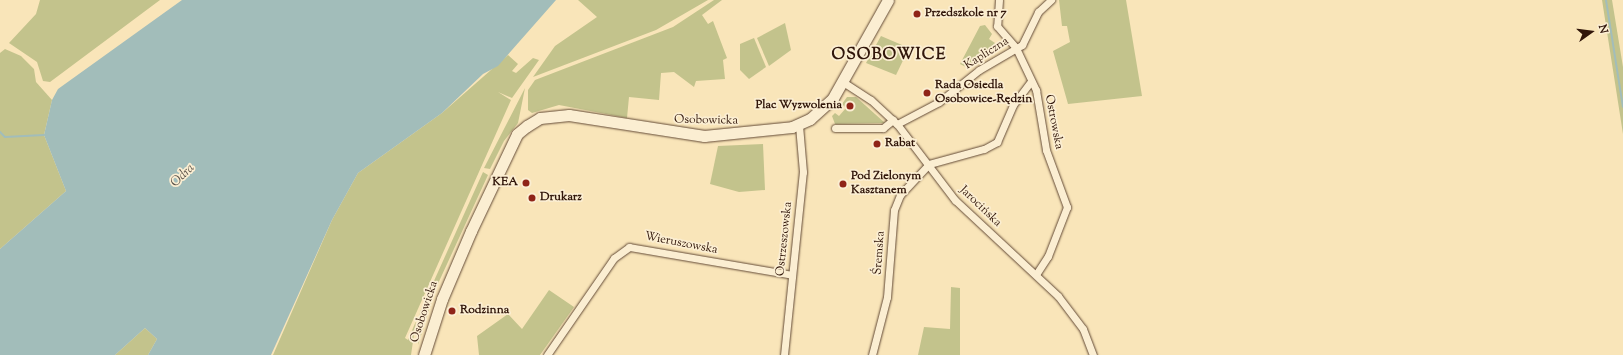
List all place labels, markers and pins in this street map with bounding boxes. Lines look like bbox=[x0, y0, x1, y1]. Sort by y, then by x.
place label: Przedszkole nr 7 bbox=[925, 7, 1006, 21]
marker: Przedszkole nr 7 bbox=[912, 9, 922, 19]
place label: Rada Osiedla Osobowice-Rędzin bbox=[935, 79, 1032, 107]
marker: Rada Osiedla Osobowice-Rędzin bbox=[922, 88, 932, 98]
place label: Plac Wyzwolenia bbox=[755, 99, 842, 113]
marker: Plac Wyzwolenia bbox=[845, 101, 855, 111]
place label: Rabat bbox=[885, 137, 915, 151]
marker: Rabat bbox=[872, 139, 882, 149]
place label: Pod Zielonym Kasztanem bbox=[851, 170, 921, 198]
place label: KEA bbox=[492, 176, 518, 190]
marker: KEA bbox=[521, 178, 531, 188]
marker: Pod Zielonym Kasztanem bbox=[838, 179, 848, 189]
place label: Drukarz bbox=[540, 191, 582, 205]
marker: Drukarz bbox=[527, 193, 537, 203]
place label: Rodzinna bbox=[460, 304, 509, 318]
marker: Rodzinna bbox=[447, 306, 457, 316]

